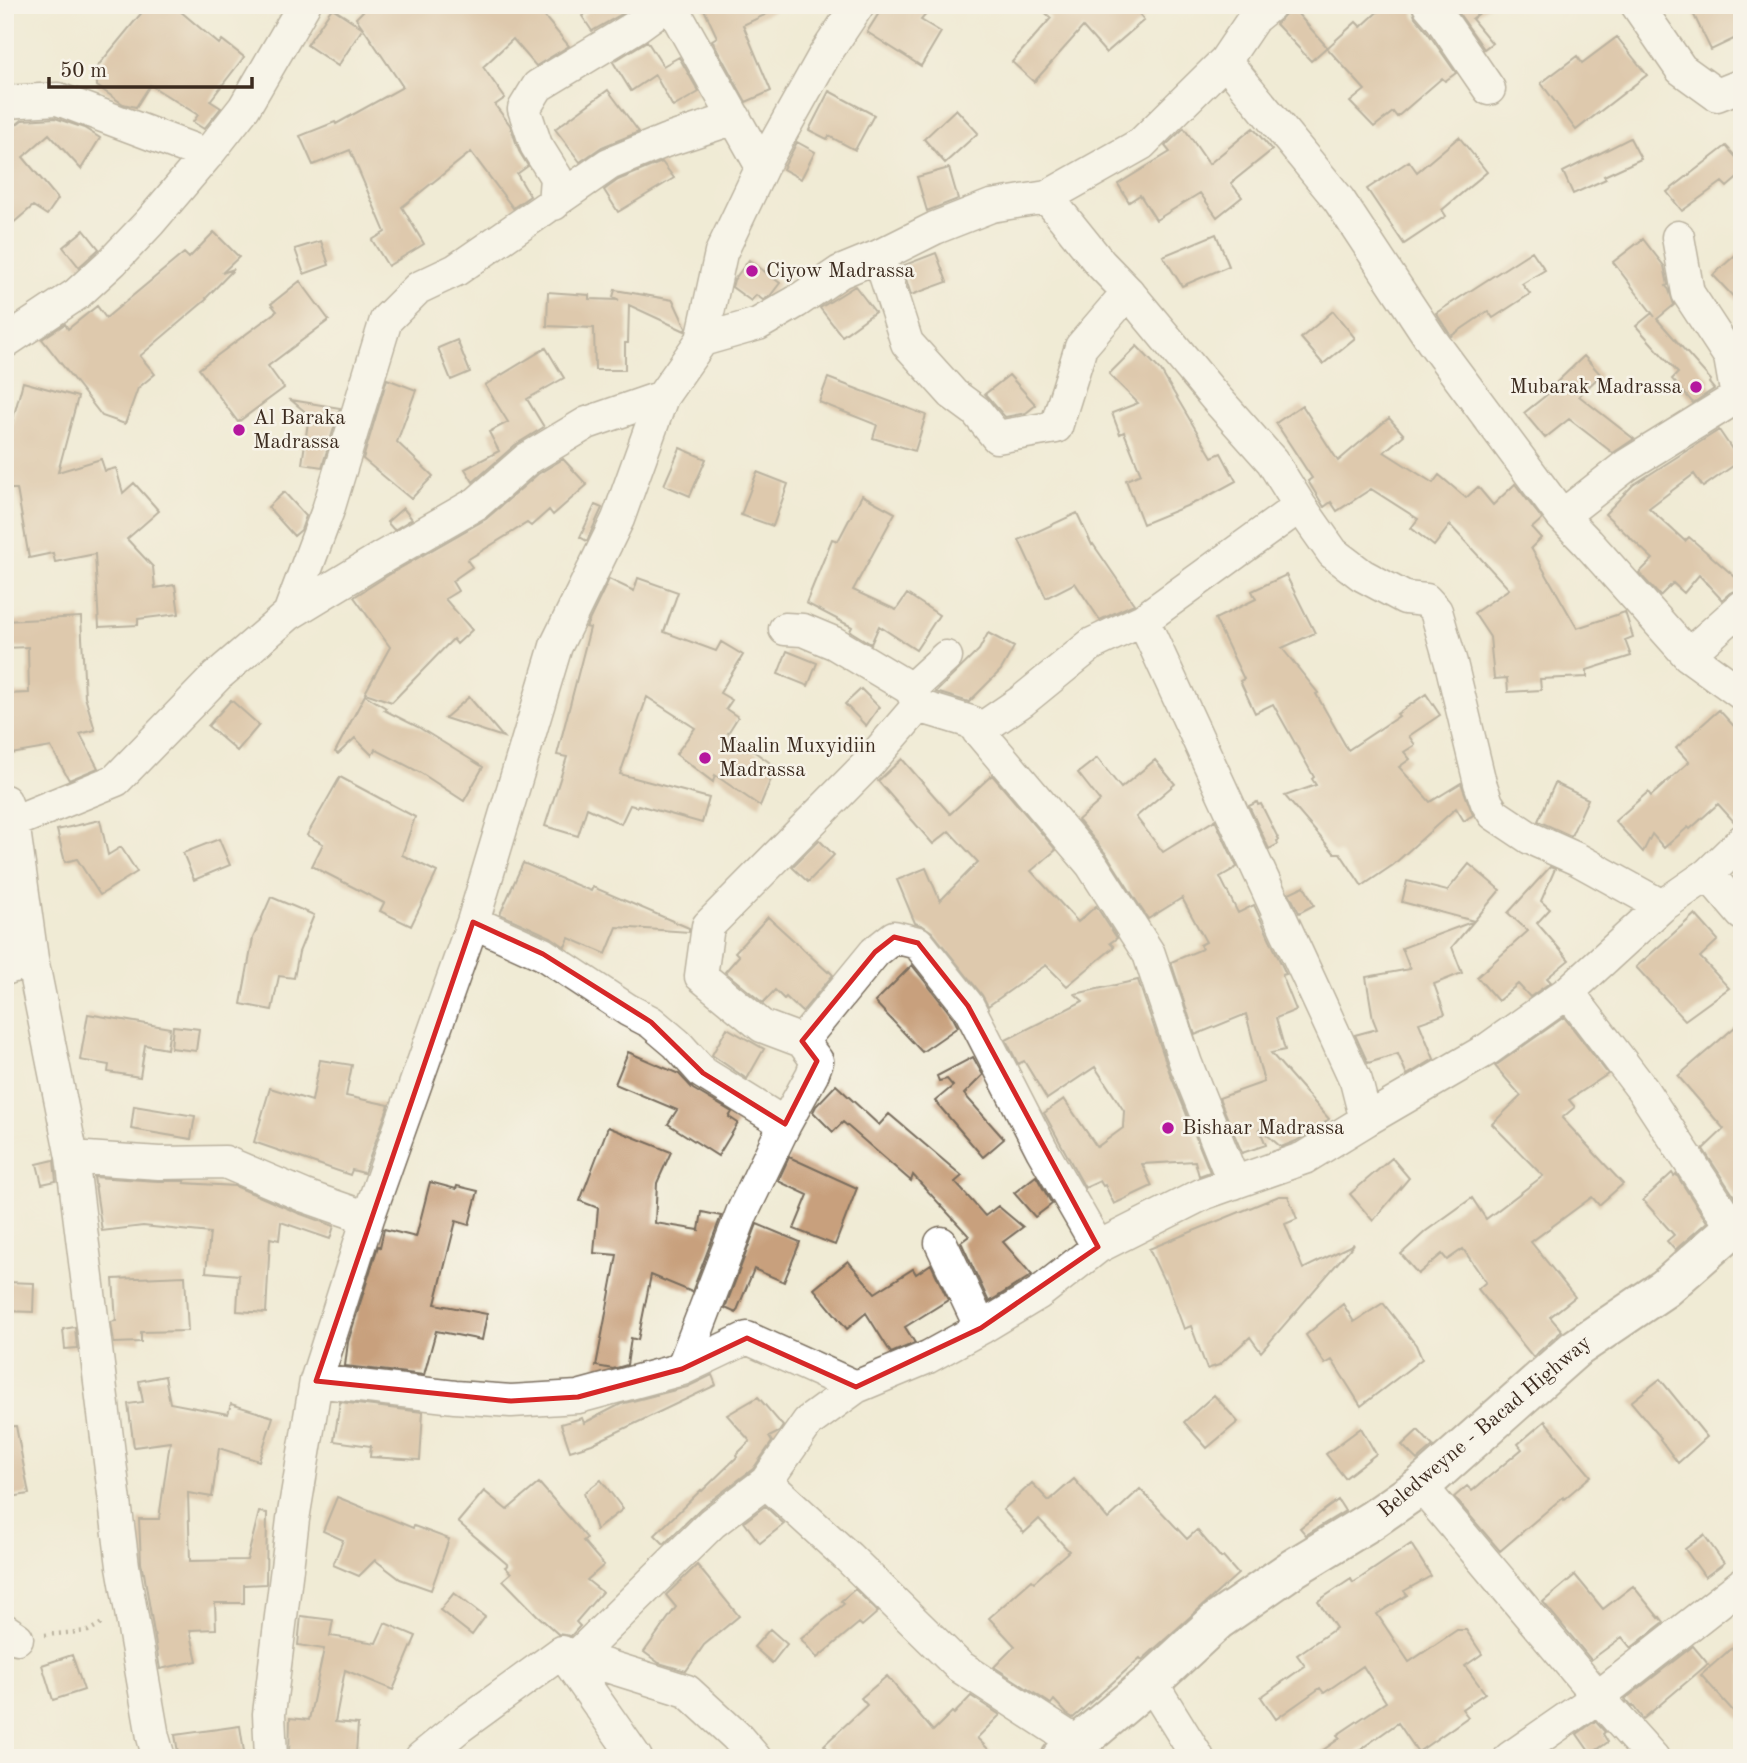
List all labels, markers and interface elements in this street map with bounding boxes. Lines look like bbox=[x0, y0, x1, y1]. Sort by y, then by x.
scale bar bbox=[49, 46, 252, 90]
text: 50 m bbox=[60, 61, 107, 82]
place label: Ciyow Madrassa bbox=[766, 261, 915, 282]
marker: Ciyow Madrassa bbox=[744, 263, 760, 279]
place label: Mubarak Madrassa bbox=[1510, 377, 1682, 398]
marker: Mubarak Madrassa bbox=[1688, 379, 1704, 395]
place label: Al Baraka Madrassa bbox=[253, 408, 346, 453]
marker: Al Baraka Madrassa bbox=[231, 422, 247, 438]
place label: Maalin Muxyidiin Madrassa bbox=[719, 736, 876, 781]
marker: Maalin Muxyidiin Madrassa bbox=[697, 750, 713, 766]
place label: Bishaar Madrassa bbox=[1182, 1118, 1344, 1139]
marker: Bishaar Madrassa bbox=[1160, 1120, 1176, 1136]
street label: Beledweyne - Bacad Highway bbox=[1375, 1332, 1595, 1522]

